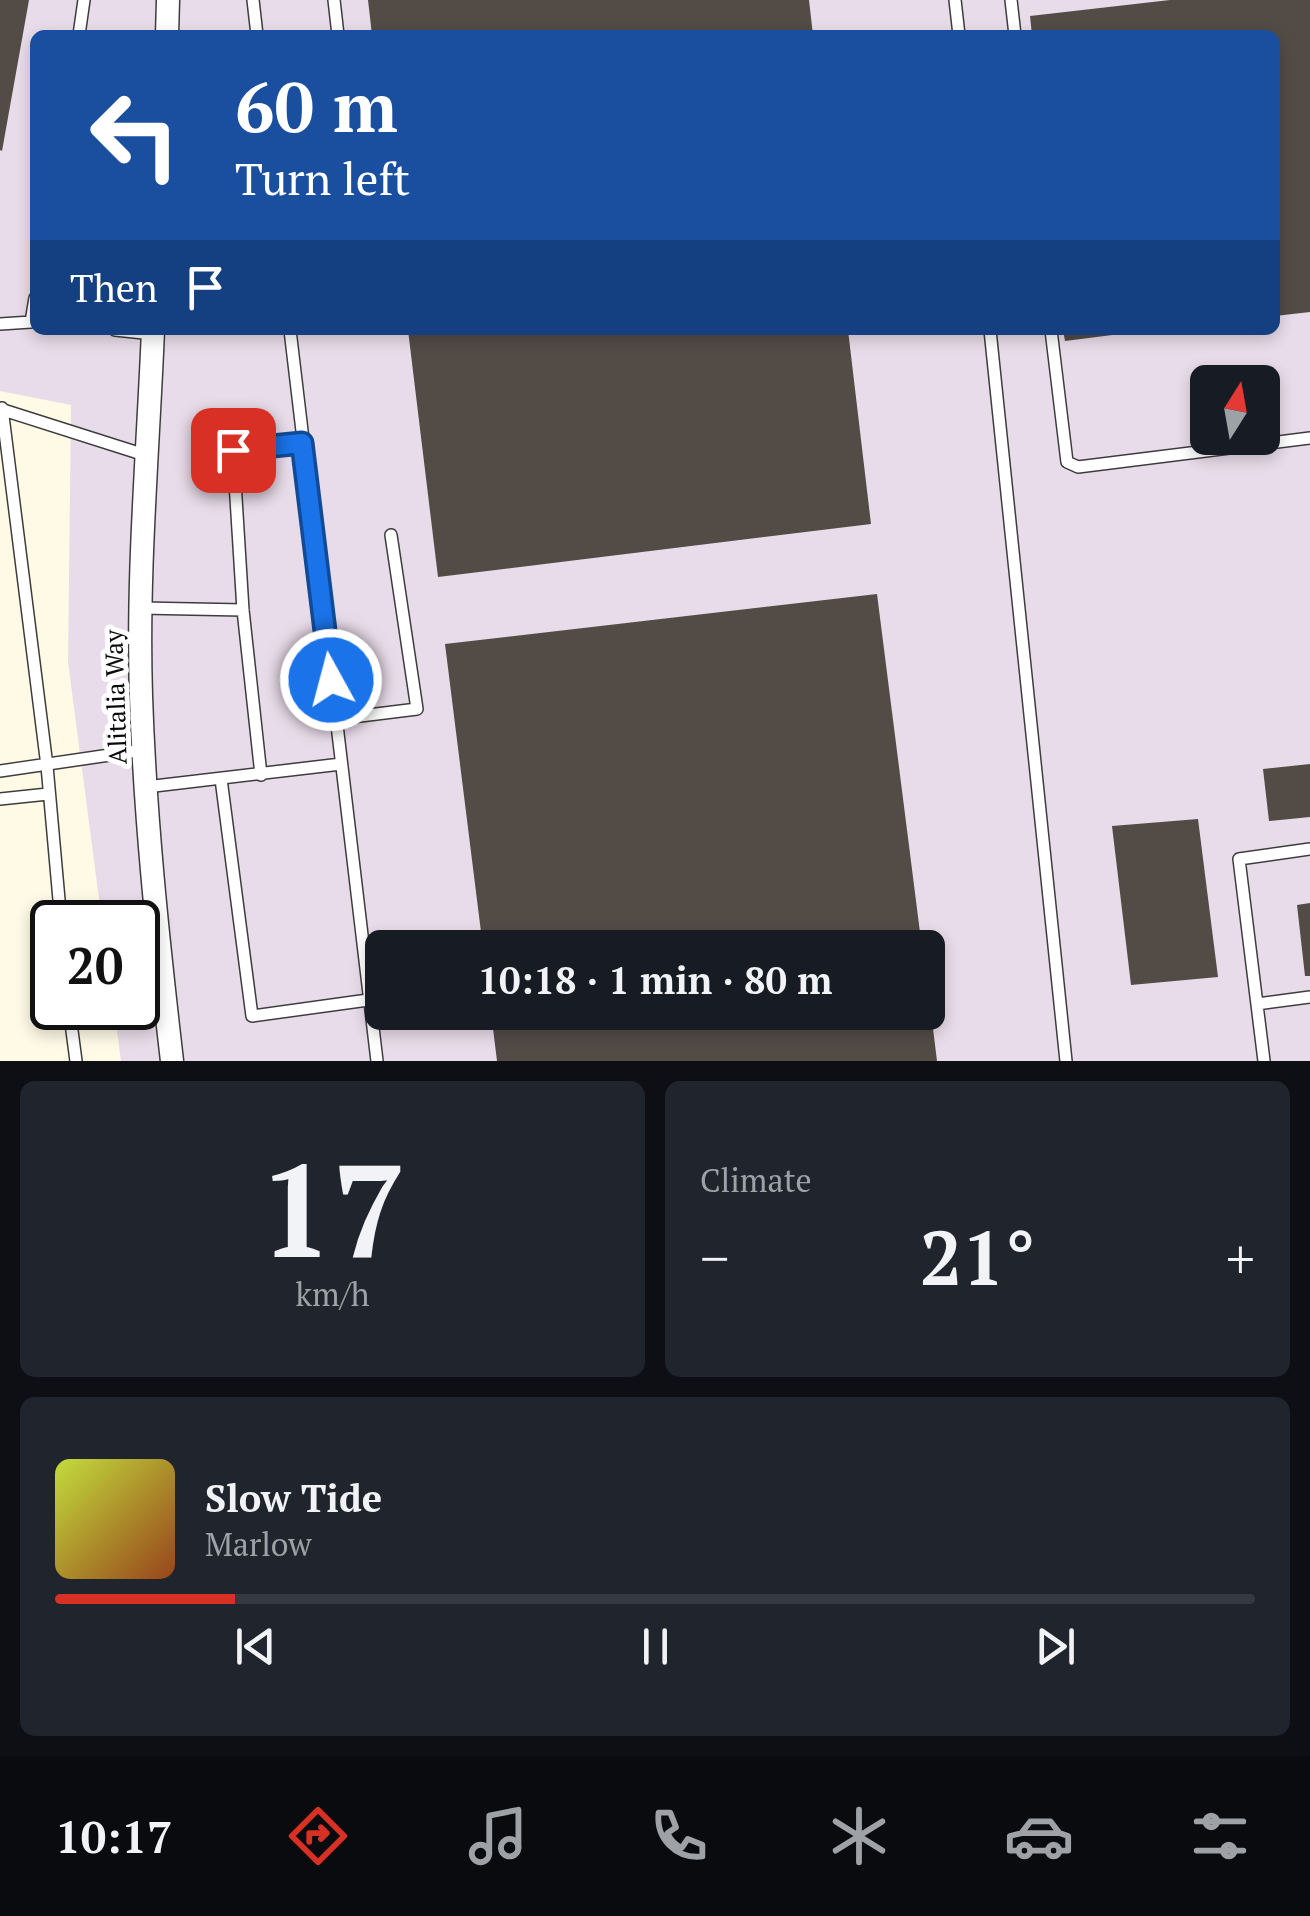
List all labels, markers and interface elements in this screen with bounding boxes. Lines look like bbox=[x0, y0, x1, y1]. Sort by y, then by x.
text: 60 m bbox=[235, 59, 398, 152]
icon: left bbox=[70, 70, 200, 200]
text: Turn left bbox=[235, 148, 410, 208]
icon: arrive bbox=[178, 260, 233, 315]
text: Then bbox=[70, 263, 158, 313]
north arrow bbox=[1190, 365, 1280, 455]
map controls bbox=[1190, 365, 1280, 455]
pin bbox=[191, 408, 276, 493]
icon: arrive bbox=[206, 423, 261, 478]
position arrow bbox=[279, 628, 383, 732]
street label: Alitalia Way bbox=[96, 629, 134, 765]
speed limit sign: 20 bbox=[30, 900, 160, 1030]
text: 10:18 · 1 min · 80 m bbox=[478, 955, 832, 1005]
text: 17 bbox=[259, 1122, 406, 1294]
text: Climate bbox=[700, 1159, 812, 1201]
text: 21° bbox=[920, 1207, 1035, 1306]
text: − bbox=[700, 1221, 729, 1294]
text: + bbox=[1226, 1221, 1255, 1294]
text: km/h bbox=[296, 1273, 369, 1315]
text: Slow Tide bbox=[205, 1473, 382, 1523]
text: Marlow bbox=[205, 1523, 311, 1565]
icon: previous bbox=[228, 1619, 283, 1674]
icon: pause bbox=[628, 1619, 683, 1674]
icon: next bbox=[1028, 1619, 1083, 1674]
icon: directions bbox=[283, 1801, 353, 1871]
icon: music bbox=[463, 1801, 533, 1871]
icon: phone bbox=[644, 1801, 714, 1871]
icon: climate bbox=[824, 1801, 894, 1871]
icon: car bbox=[1004, 1801, 1074, 1871]
icon: filters bbox=[1185, 1801, 1255, 1871]
text: 10:17 bbox=[55, 1806, 172, 1866]

